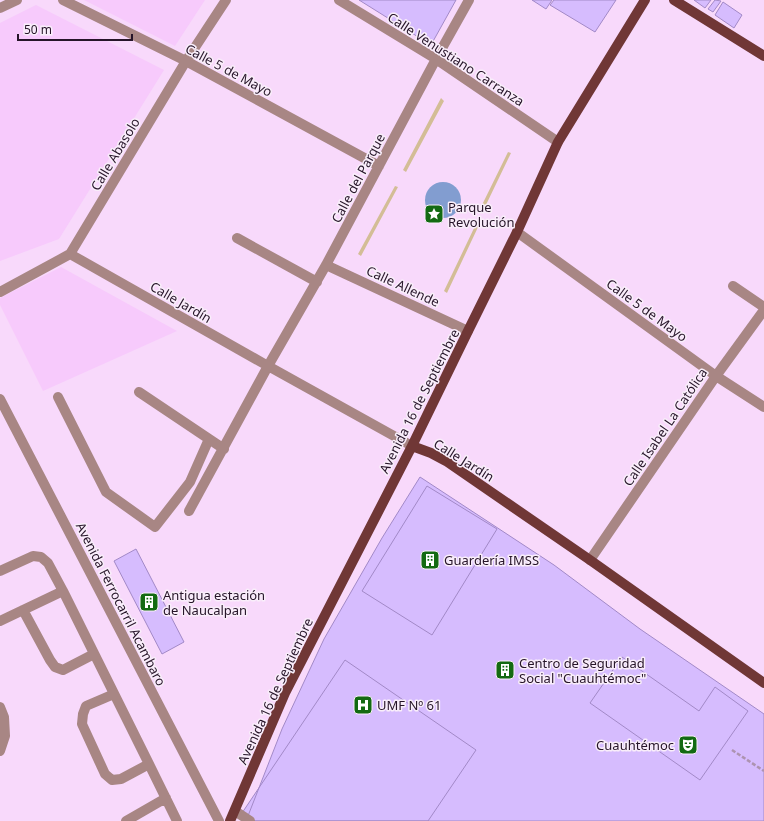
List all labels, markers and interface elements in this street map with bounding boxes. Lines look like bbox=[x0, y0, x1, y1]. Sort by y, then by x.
street label: Calle Venustiano Carranza bbox=[384, 8, 528, 110]
scale bar bbox=[18, 16, 132, 42]
text: 50 m bbox=[24, 21, 52, 38]
street label: Calle 5 de Mayo bbox=[182, 40, 276, 101]
street label: Calle Abasolo bbox=[86, 114, 144, 194]
street label: Calle del Parque bbox=[327, 130, 389, 226]
place label: Parque Revolución bbox=[448, 198, 515, 231]
place icon: Parque Revolución bbox=[423, 203, 445, 225]
street label: Calle Allende bbox=[364, 261, 442, 311]
street label: Calle 5 de Mayo bbox=[603, 274, 691, 346]
street label: Calle Jardín bbox=[147, 277, 215, 327]
street label: Avenida 16 de Septiembre bbox=[375, 326, 463, 476]
street label: Calle Isabel La Católica bbox=[619, 364, 711, 490]
street label: Calle Jardín bbox=[430, 434, 498, 486]
street label: Avenida Ferrocarril Acambaro bbox=[72, 519, 170, 689]
building icon: Guardería IMSS bbox=[419, 549, 441, 571]
place label: Guardería IMSS bbox=[444, 551, 539, 569]
place label: Antigua estación de Naucalpan bbox=[163, 586, 265, 619]
building icon: Antigua estación de Naucalpan bbox=[138, 591, 160, 613]
street label: Avenida 16 de Septiembre bbox=[233, 615, 317, 767]
place label: Centro de Seguridad Social "Cuauhtémoc" bbox=[519, 654, 646, 687]
building icon: Centro de Seguridad Social "Cuauhtémoc" bbox=[494, 659, 516, 681]
hospital icon: UMF Nº 61 bbox=[352, 694, 374, 716]
place label: UMF Nº 61 bbox=[377, 696, 441, 714]
theatre icon: Cuauhtémoc bbox=[677, 734, 699, 756]
place label: Cuauhtémoc bbox=[596, 736, 674, 754]

